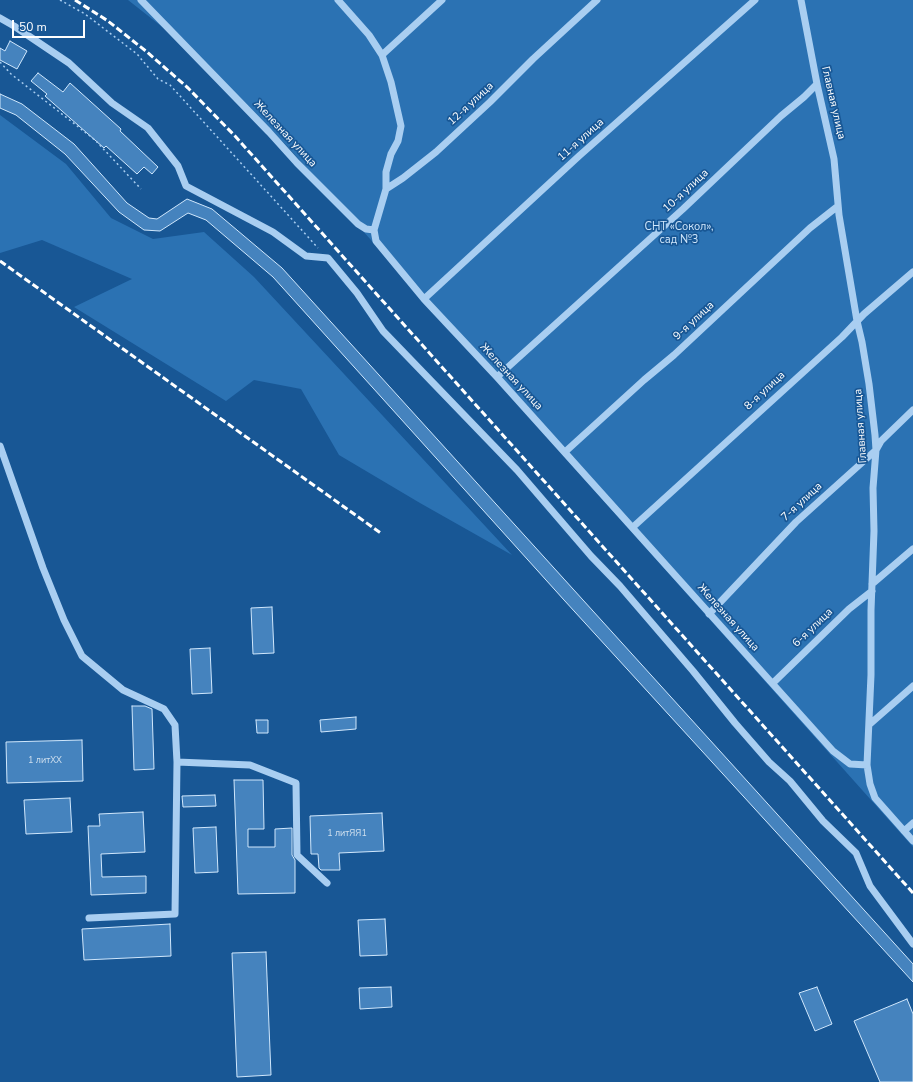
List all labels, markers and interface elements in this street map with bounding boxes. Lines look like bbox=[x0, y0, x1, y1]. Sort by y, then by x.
scale bar bbox=[14, 12, 87, 38]
text: 50 m bbox=[19, 19, 47, 35]
street label: Главная улица bbox=[818, 65, 848, 141]
street label: 12-я улица bbox=[446, 80, 496, 128]
street label: Железная улица bbox=[251, 98, 319, 170]
street label: 11-я улица bbox=[555, 116, 607, 164]
street label: 10-я улица bbox=[661, 167, 711, 215]
park label: СНТ «Сокол», сад №3 bbox=[645, 220, 713, 246]
street label: 9-я улица bbox=[671, 299, 717, 343]
street label: Железная улица bbox=[477, 341, 545, 413]
street label: 8-я улица bbox=[742, 369, 788, 413]
street label: Главная улица bbox=[852, 388, 870, 464]
street label: 7-я улица bbox=[779, 480, 825, 524]
street label: Железная улица bbox=[694, 582, 762, 654]
street label: 6-я улица bbox=[790, 606, 836, 650]
house number: 1 литХХ bbox=[28, 756, 62, 766]
house number: 1 литЯЯ1 bbox=[327, 829, 367, 839]

